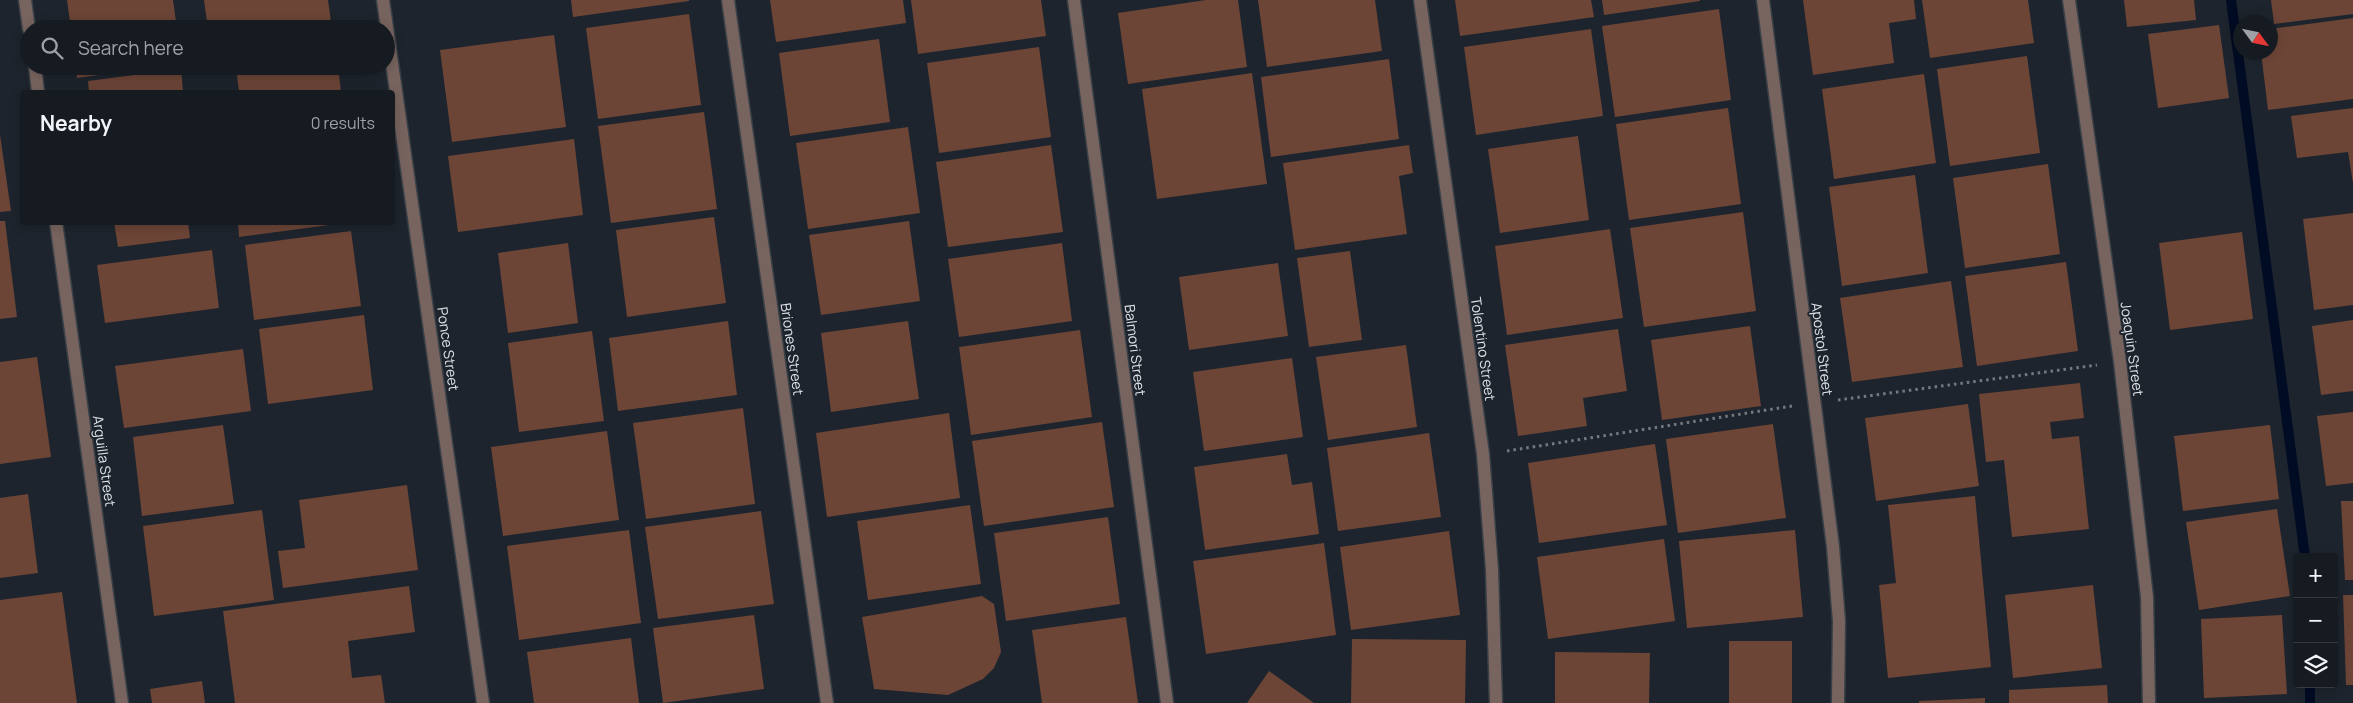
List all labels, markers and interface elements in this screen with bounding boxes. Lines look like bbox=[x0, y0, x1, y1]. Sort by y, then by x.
north arrow bbox=[2233, 15, 2278, 60]
search box bbox=[20, 20, 395, 75]
icon: search bbox=[38, 34, 66, 62]
text: Search here bbox=[78, 35, 184, 61]
text: Nearby bbox=[40, 109, 112, 137]
text: 0 results bbox=[311, 112, 375, 134]
street label: Tolentino Street bbox=[1467, 296, 1500, 402]
street label: Apostol Street bbox=[1807, 301, 1838, 397]
street label: Joaquin Street bbox=[2116, 301, 2149, 398]
street label: Briones Street bbox=[777, 302, 808, 397]
street label: Balmori Street bbox=[1120, 303, 1151, 397]
street label: Ponce Street bbox=[433, 306, 464, 393]
street label: Arguilla Street bbox=[89, 414, 120, 508]
map controls bbox=[2293, 553, 2338, 688]
button: + bbox=[2293, 553, 2338, 598]
button: − bbox=[2293, 598, 2338, 643]
button: layers bbox=[2293, 643, 2338, 688]

